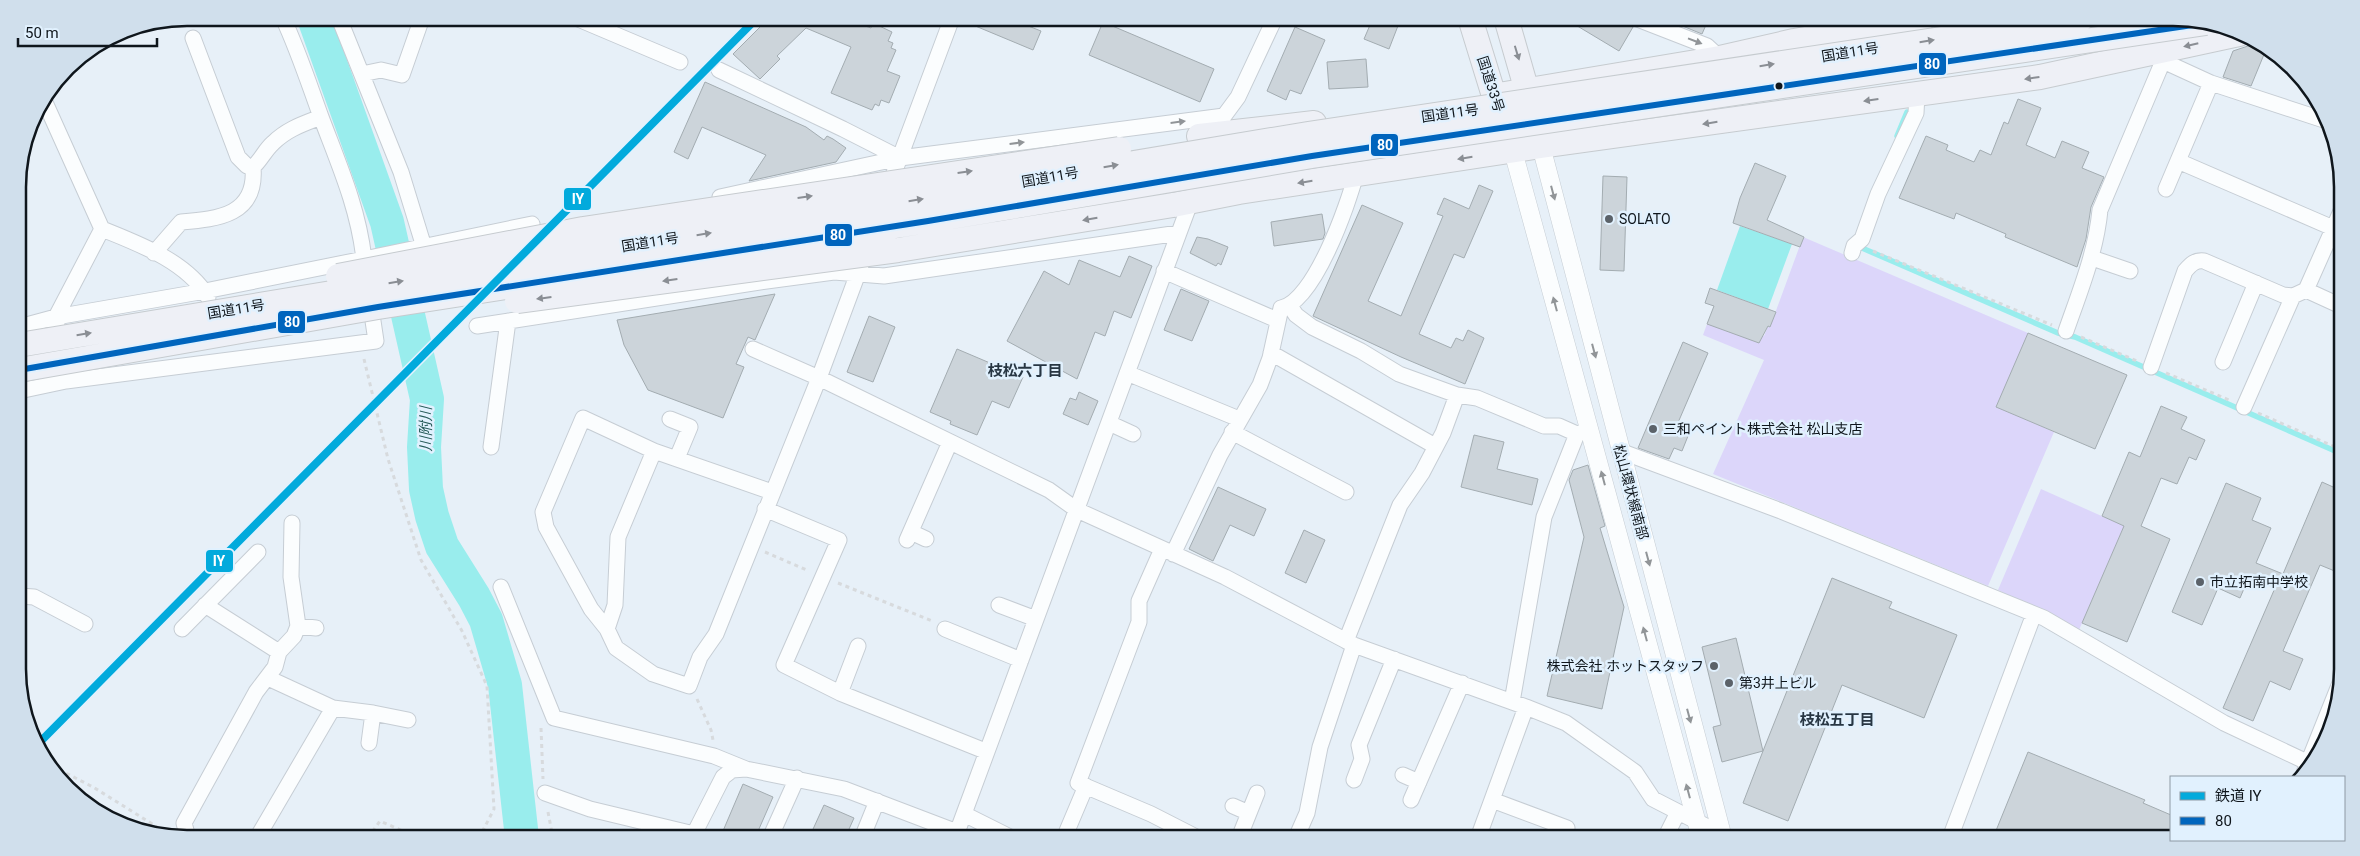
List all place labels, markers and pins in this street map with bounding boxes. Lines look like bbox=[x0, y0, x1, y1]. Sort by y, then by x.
unlabelled marker bbox=[1774, 81, 1784, 91]
place label: SOLATO bbox=[1619, 211, 1671, 227]
marker: SOLATO bbox=[1603, 213, 1615, 225]
place label: 三和ペイント株式会社 松山支店 bbox=[1663, 421, 1862, 437]
marker: 三和ペイント株式会社 松山支店 bbox=[1647, 423, 1659, 435]
place label: 市立拓南中学校 bbox=[2210, 574, 2308, 590]
marker: 市立拓南中学校 bbox=[2194, 576, 2206, 588]
place label: 株式会社 ホットスタッフ bbox=[1547, 658, 1704, 674]
marker: 株式会社 ホットスタッフ bbox=[1708, 660, 1720, 672]
place label: 第3井上ビル bbox=[1739, 675, 1817, 691]
marker: 第3井上ビル bbox=[1723, 677, 1735, 689]

